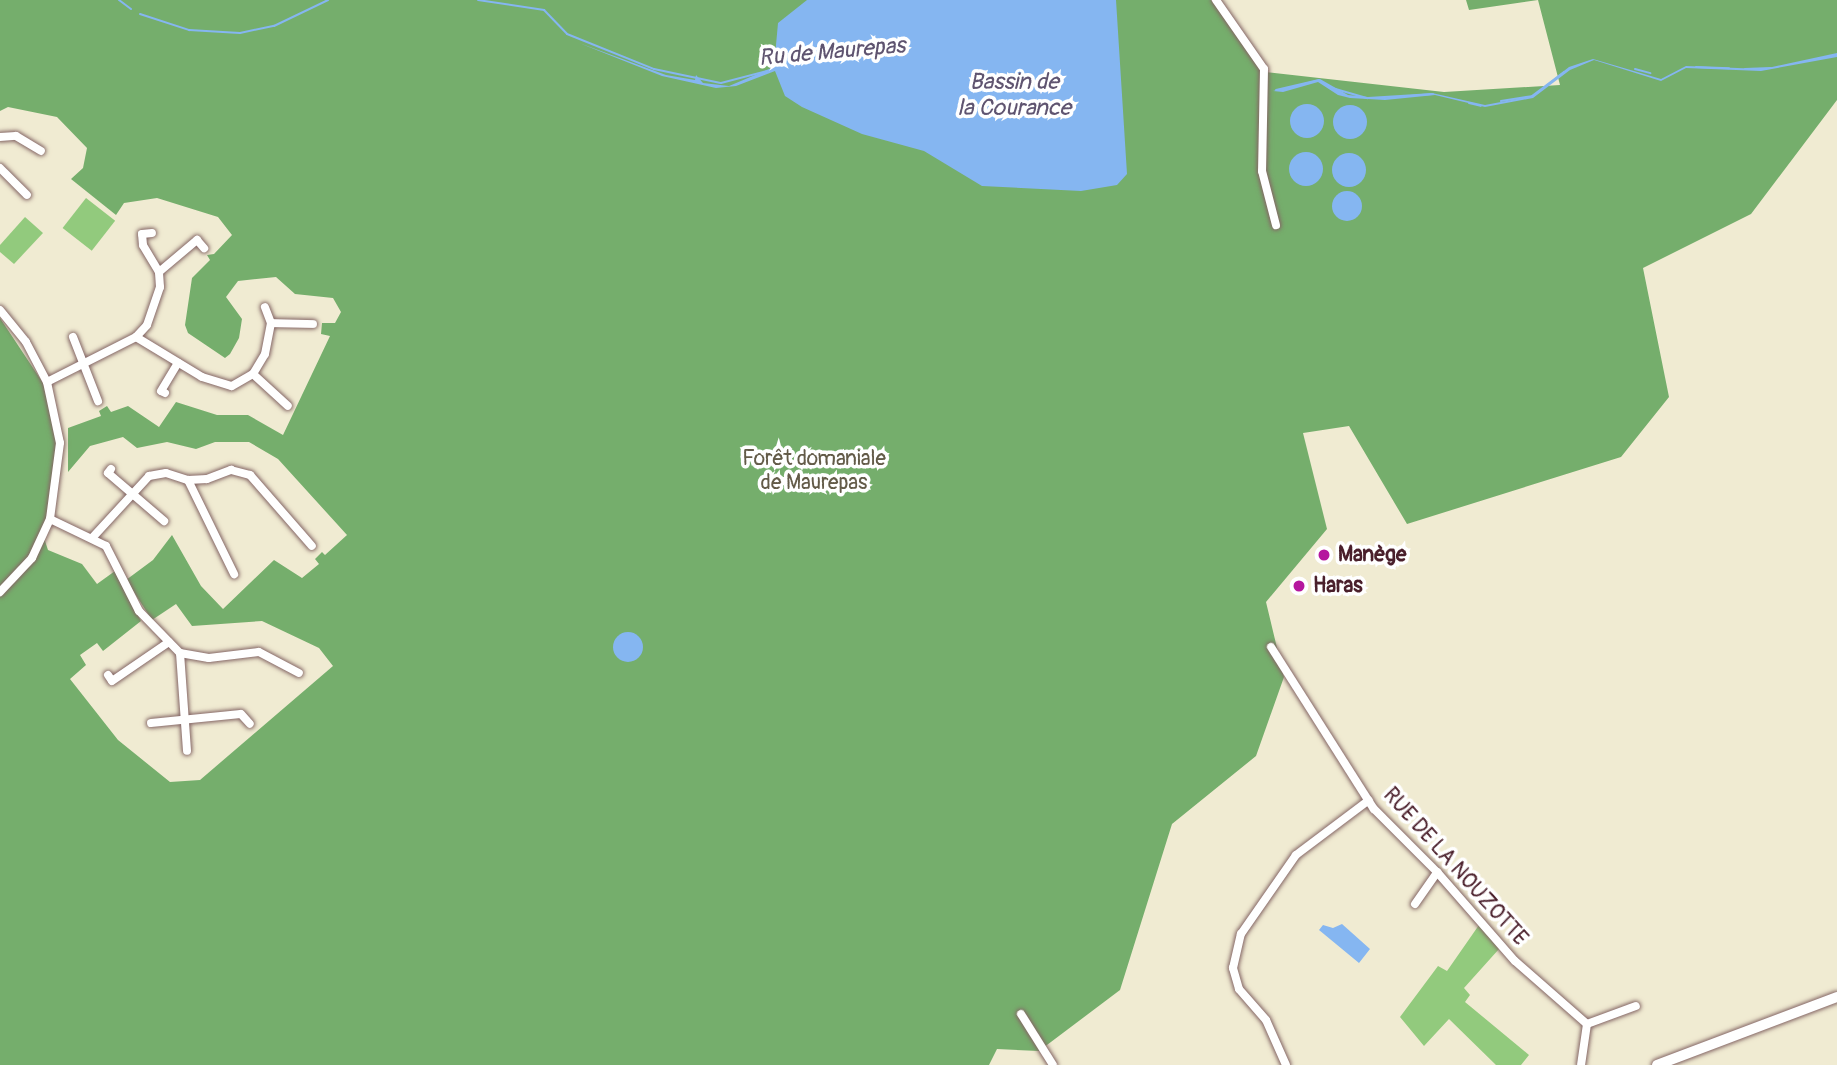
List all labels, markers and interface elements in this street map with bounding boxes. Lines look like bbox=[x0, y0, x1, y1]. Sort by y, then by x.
water label: Ru de Maurepas bbox=[758, 32, 906, 72]
water label: Bassin de la Courance bbox=[957, 68, 1071, 122]
park label: Forêt domaniale de Maurepas bbox=[742, 446, 886, 496]
place label: Manège bbox=[1338, 542, 1406, 568]
marker: Manège bbox=[1316, 547, 1332, 563]
place label: Haras bbox=[1313, 573, 1363, 599]
marker: Haras bbox=[1291, 578, 1307, 594]
street label: RUE DE LA NOUZOTTE bbox=[1378, 783, 1532, 951]

